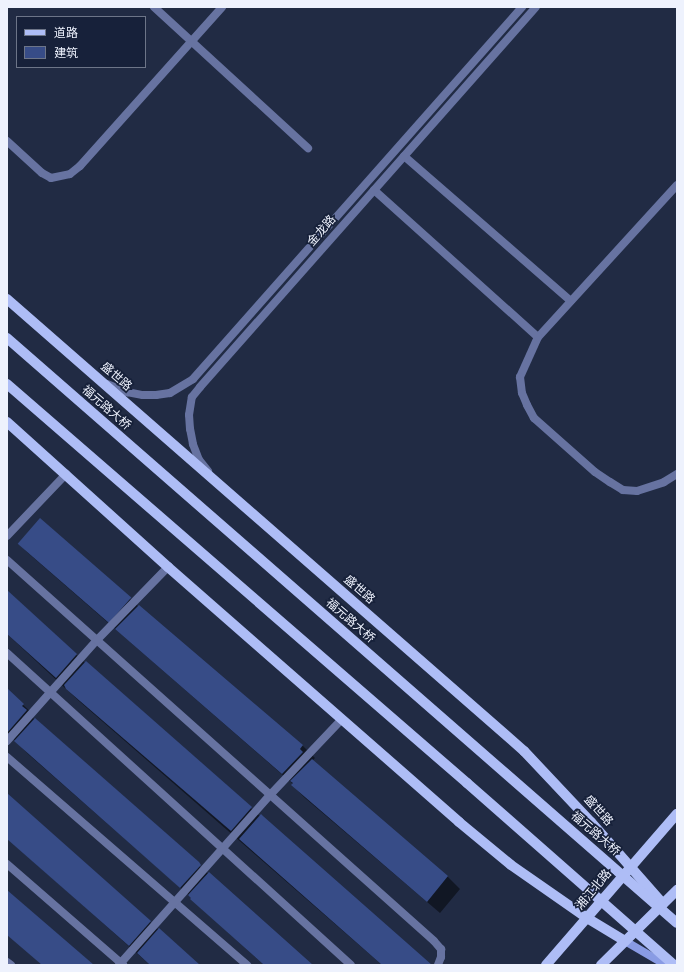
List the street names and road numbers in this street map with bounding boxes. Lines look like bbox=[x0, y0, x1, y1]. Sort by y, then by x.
street label: 金龙路 bbox=[305, 213, 339, 249]
street label: 盛世路 bbox=[98, 360, 134, 394]
street label: 福元路大桥 bbox=[79, 383, 133, 433]
street label: 盛世路 bbox=[341, 573, 377, 607]
street label: 福元路大桥 bbox=[323, 596, 377, 646]
street label: 盛世路 bbox=[581, 793, 615, 829]
street label: 福元路大桥 bbox=[568, 809, 622, 859]
street label: 湘江北路 bbox=[573, 867, 615, 913]

